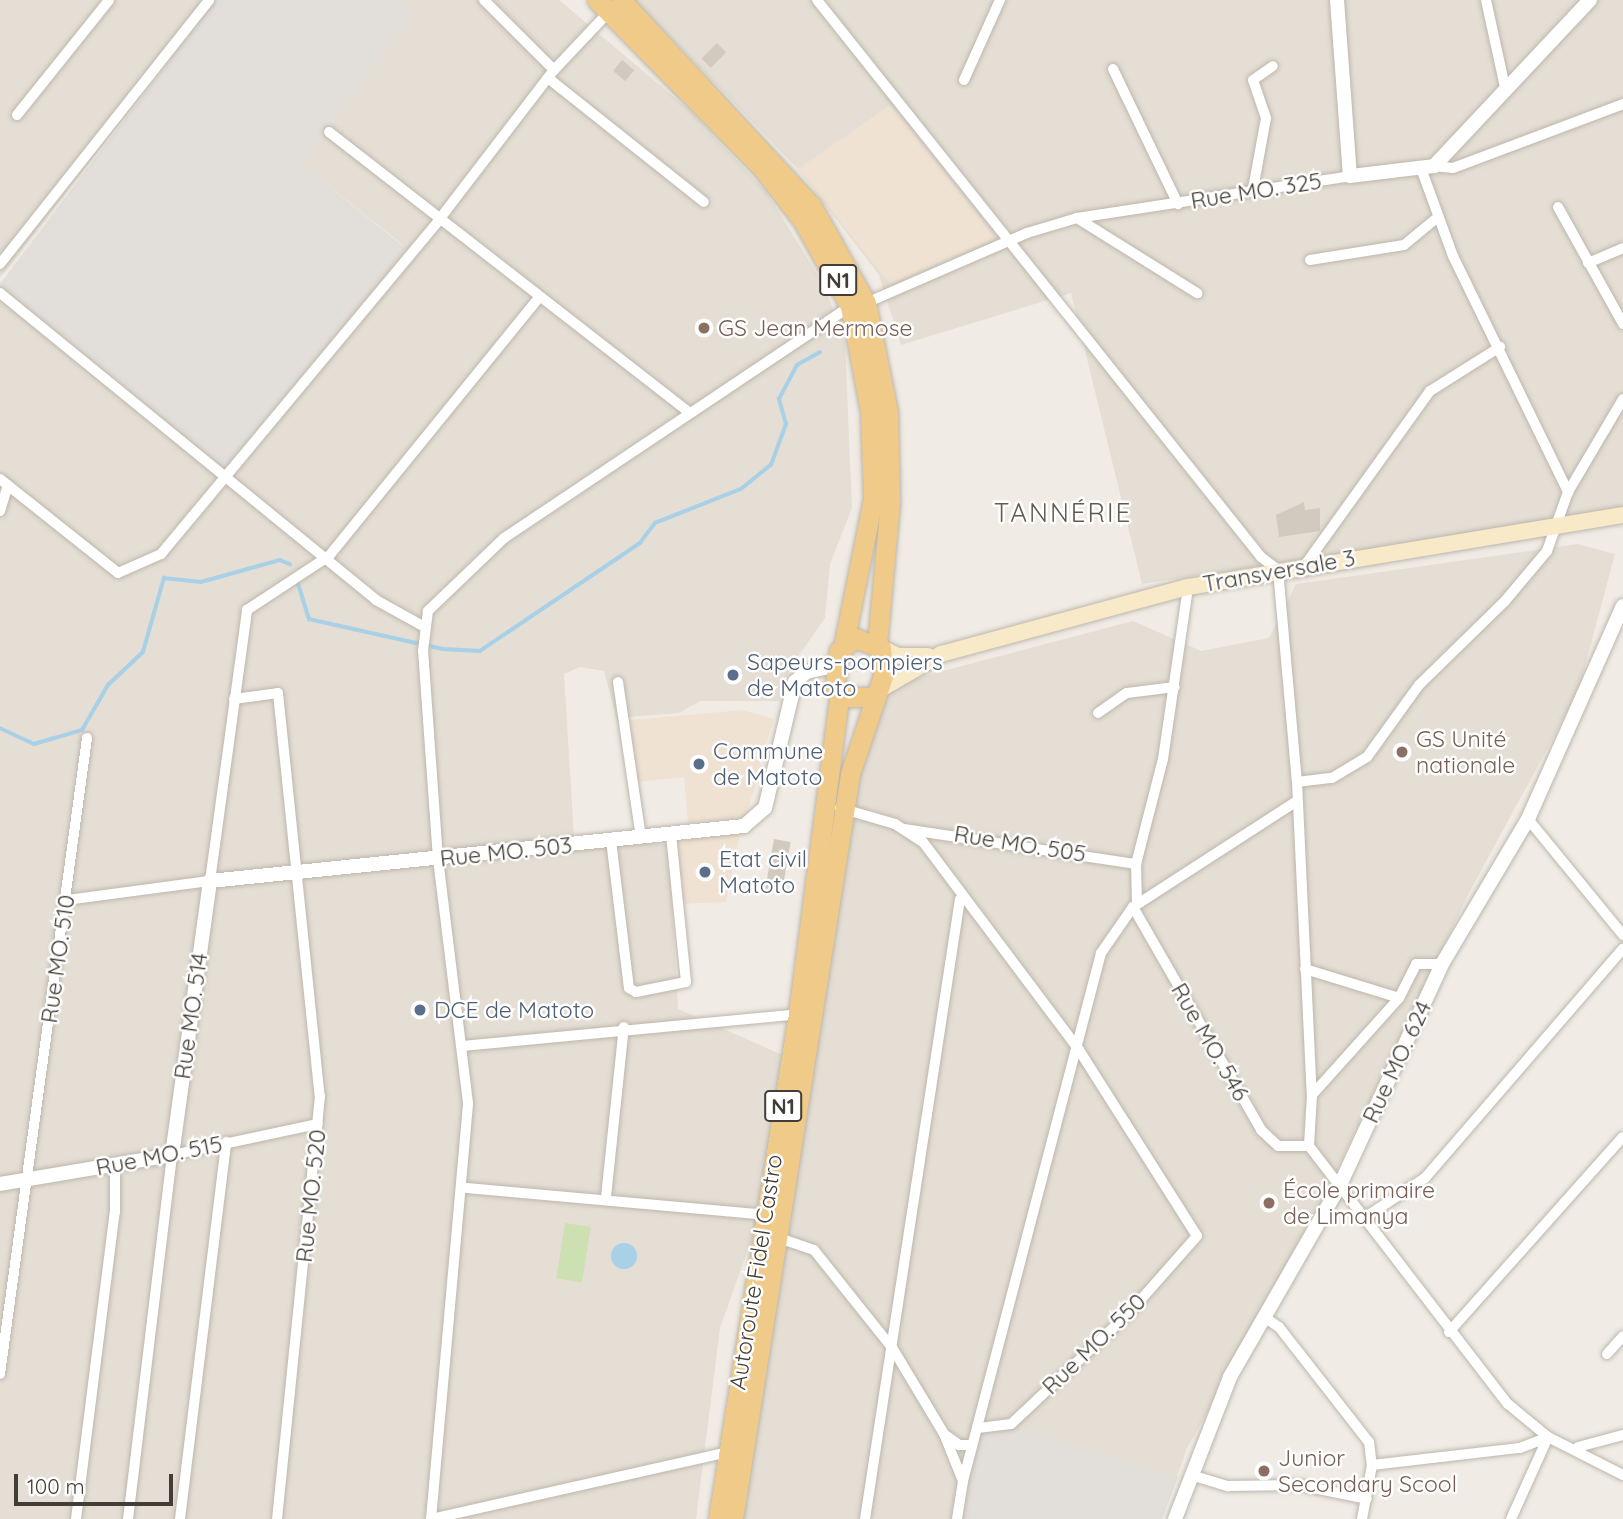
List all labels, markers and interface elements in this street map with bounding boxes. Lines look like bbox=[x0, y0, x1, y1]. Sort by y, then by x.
street label: Rue MO. 325 bbox=[1189, 167, 1323, 215]
road number: N1 bbox=[819, 262, 857, 298]
place label: GS Jean Mermose bbox=[718, 314, 912, 342]
marker: GS Jean Mermose bbox=[696, 320, 712, 336]
district label: TANNÉRIE bbox=[995, 497, 1131, 529]
street label: Transversale 3 bbox=[1201, 544, 1357, 598]
place label: Sapeurs-pompiers de Matoto bbox=[747, 648, 943, 702]
marker: Sapeurs-pompiers de Matoto bbox=[725, 667, 741, 683]
place label: GS Unité nationale bbox=[1416, 725, 1515, 779]
place label: Commune de Matoto bbox=[713, 737, 823, 791]
marker: GS Unité nationale bbox=[1394, 744, 1410, 760]
marker: Commune de Matoto bbox=[691, 756, 707, 772]
street label: Rue MO. 505 bbox=[952, 820, 1088, 868]
street label: Rue MO. 503 bbox=[438, 831, 574, 873]
place label: Etat civil Matoto bbox=[719, 845, 807, 899]
marker: Etat civil Matoto bbox=[697, 864, 713, 880]
street label: Rue MO. 510 bbox=[35, 893, 81, 1025]
street label: Rue MO. 514 bbox=[168, 951, 214, 1081]
street label: Rue MO. 546 bbox=[1165, 978, 1255, 1106]
place label: DCE de Matoto bbox=[434, 996, 594, 1024]
street label: Rue MO. 624 bbox=[1357, 997, 1437, 1127]
marker: DCE de Matoto bbox=[412, 1002, 428, 1018]
road number: N1 bbox=[764, 1088, 802, 1124]
street label: Rue MO. 520 bbox=[290, 1128, 332, 1264]
street label: Rue MO. 515 bbox=[93, 1130, 225, 1182]
street label: Autoroute Fidel Castro bbox=[724, 1152, 788, 1392]
place label: École primaire de Limanya bbox=[1283, 1176, 1435, 1230]
marker: École primaire de Limanya bbox=[1261, 1195, 1277, 1211]
street label: Rue MO. 550 bbox=[1036, 1288, 1152, 1400]
place label: Junior Secondary Scool bbox=[1278, 1444, 1457, 1498]
scale bar bbox=[18, 1460, 177, 1504]
marker: Junior Secondary Scool bbox=[1256, 1463, 1272, 1479]
text: 100 m bbox=[27, 1473, 85, 1499]

